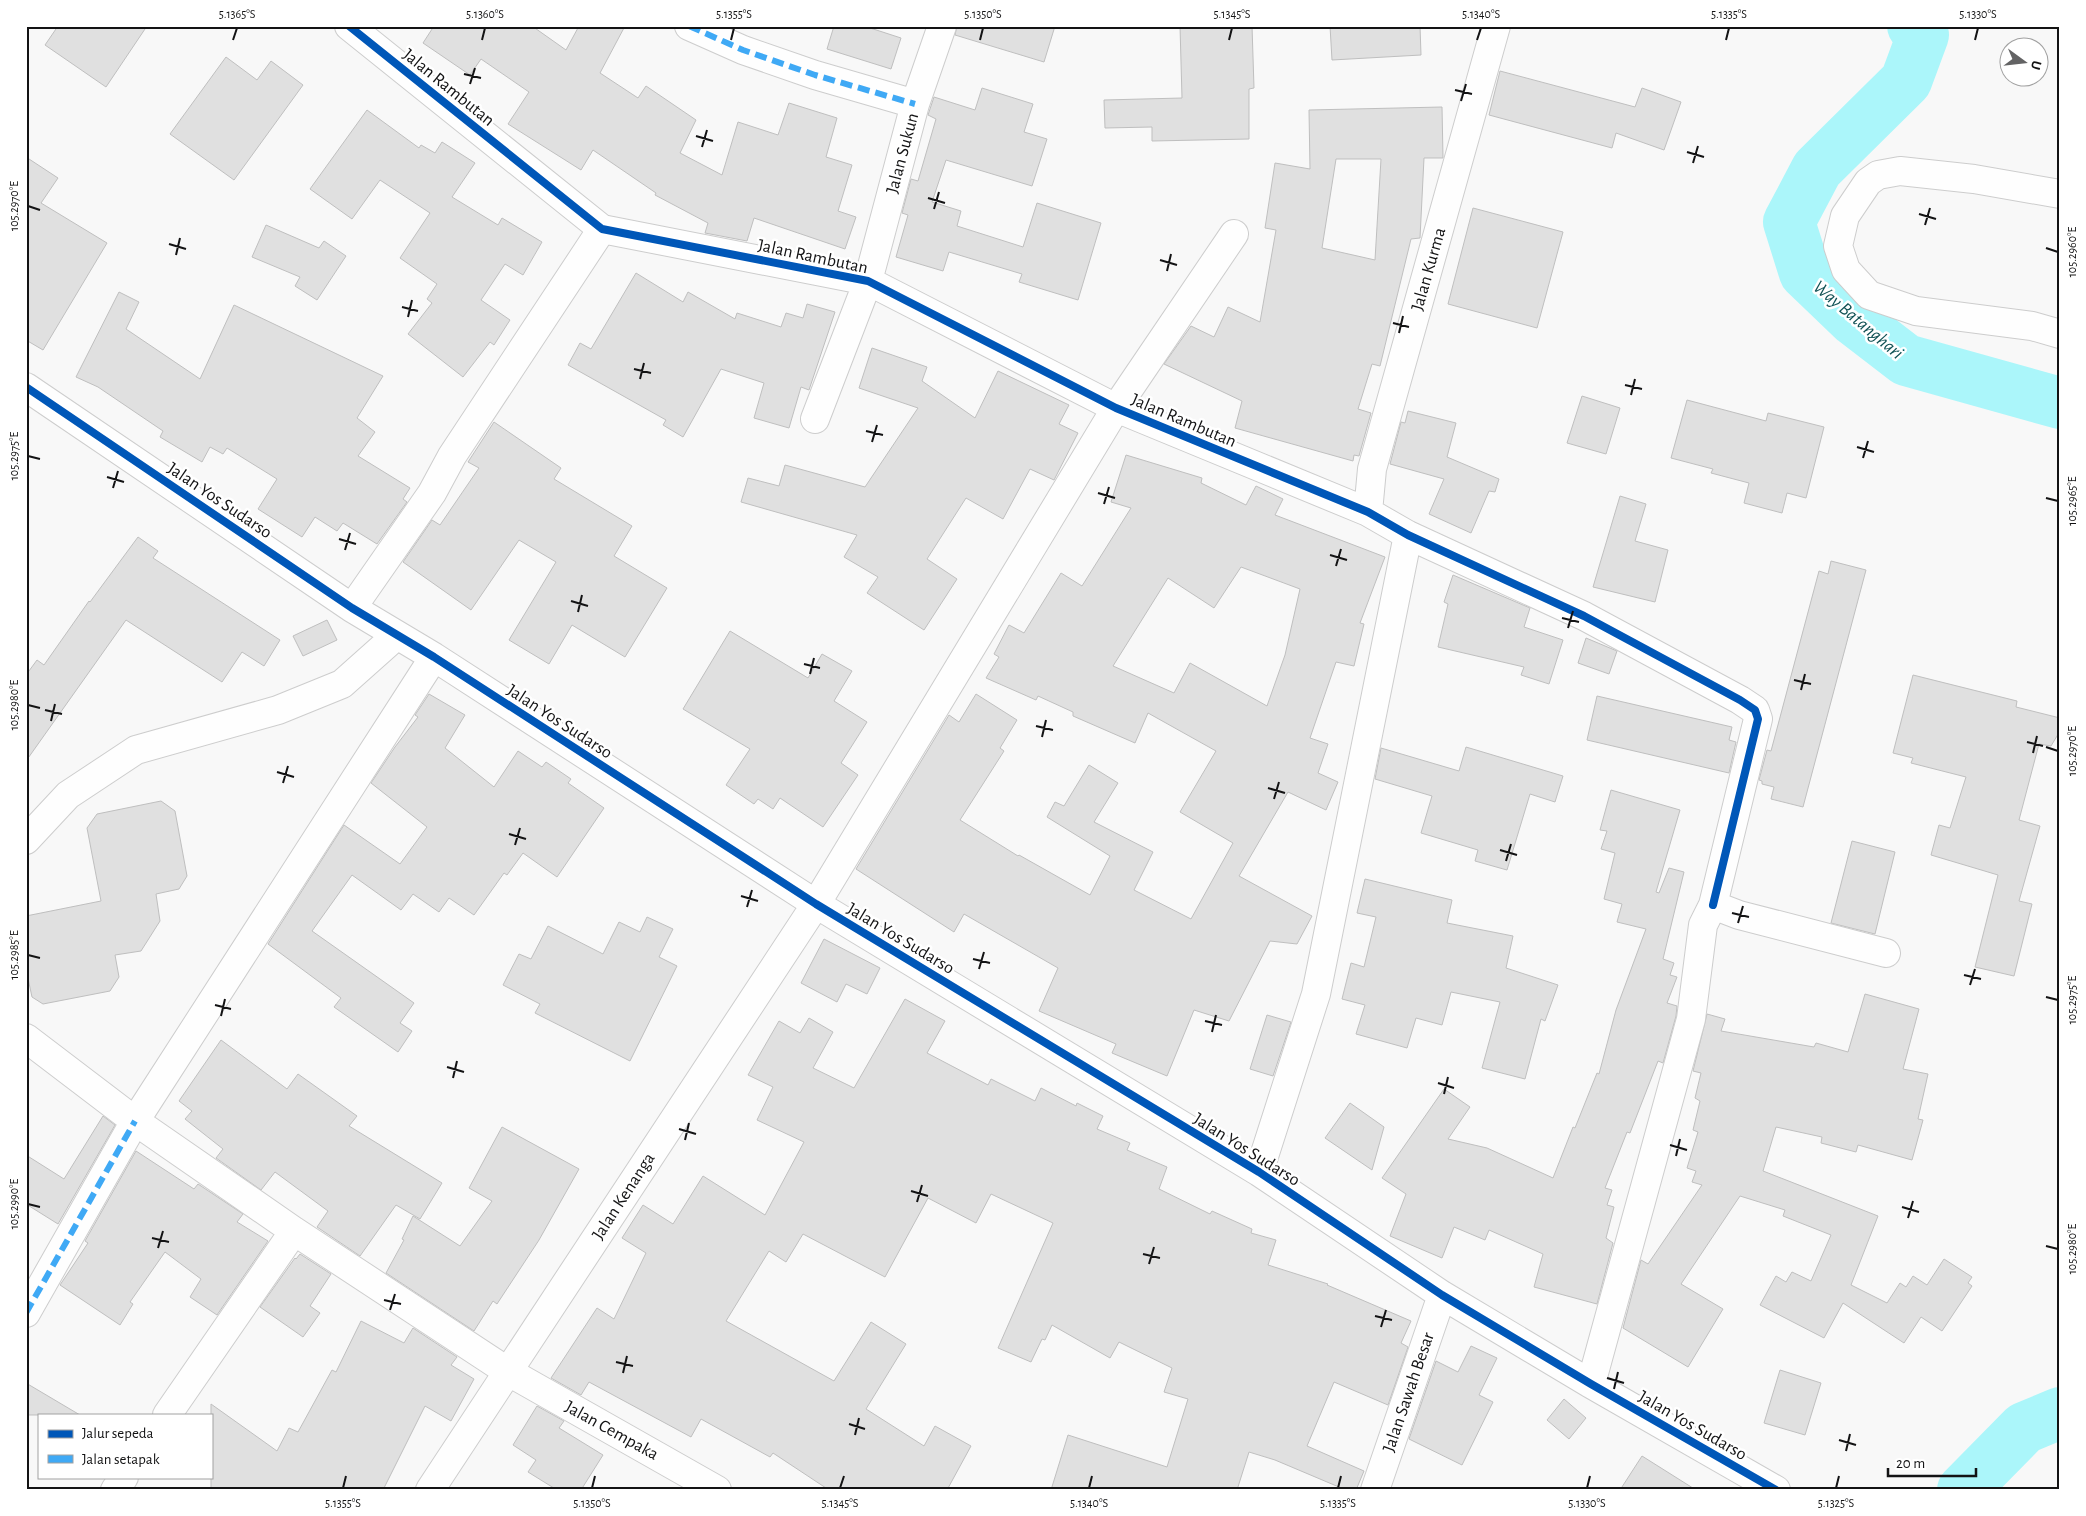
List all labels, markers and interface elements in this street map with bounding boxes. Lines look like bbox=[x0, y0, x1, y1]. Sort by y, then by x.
text: 5.1365°S bbox=[219, 8, 256, 20]
text: 5.1360°S bbox=[466, 8, 504, 20]
text: 5.1355°S bbox=[716, 8, 752, 20]
text: 5.1350°S bbox=[964, 8, 1002, 20]
text: 5.1345°S bbox=[1214, 8, 1251, 20]
text: 5.1340°S bbox=[1462, 8, 1500, 20]
text: 5.1335°S bbox=[1711, 8, 1747, 20]
text: 5.1330°S bbox=[1959, 8, 1997, 20]
north arrow bbox=[1998, 38, 2048, 88]
street label: Jalan Rambutan bbox=[399, 45, 498, 130]
text: U bbox=[2028, 59, 2044, 71]
street label: Jalan Sukun bbox=[884, 111, 922, 195]
text: 105.2970°E bbox=[8, 181, 20, 231]
street label: Jalan Kurma bbox=[1409, 226, 1449, 313]
text: 105.2960°E bbox=[2066, 226, 2078, 277]
street label: Jalan Rambutan bbox=[756, 237, 870, 277]
water label: Way Batanghari bbox=[1809, 277, 1907, 363]
street label: Jalan Rambutan bbox=[1128, 391, 1239, 451]
text: 105.2975°E bbox=[8, 431, 20, 480]
street label: Jalan Yos Sudarso bbox=[164, 459, 275, 542]
text: 105.2965°E bbox=[2066, 476, 2078, 526]
text: 105.2980°E bbox=[8, 679, 20, 730]
street label: Jalan Yos Sudarso bbox=[504, 681, 615, 763]
text: 105.2970°E bbox=[2066, 726, 2078, 776]
street label: Jalan Yos Sudarso bbox=[844, 900, 957, 978]
text: 105.2985°E bbox=[8, 930, 20, 980]
text: 105.2975°E bbox=[2066, 975, 2078, 1024]
street label: Jalan Yos Sudarso bbox=[1190, 1110, 1303, 1190]
street label: Jalan Kenanga bbox=[589, 1150, 659, 1243]
text: 105.2990°E bbox=[8, 1178, 20, 1229]
text: 105.2980°E bbox=[2066, 1223, 2078, 1274]
street label: Jalan Sawah Besar bbox=[1380, 1330, 1438, 1455]
street label: Jalan Yos Sudarso bbox=[1635, 1388, 1750, 1464]
street label: Jalan Cempaka bbox=[562, 1398, 661, 1464]
legend bbox=[38, 1414, 212, 1478]
text: Jalur sepeda bbox=[82, 1426, 154, 1441]
scale bar bbox=[1888, 1446, 1976, 1478]
text: Jalan setapak bbox=[82, 1452, 160, 1467]
text: 20 m bbox=[1896, 1456, 1925, 1471]
text: 5.1355°S bbox=[325, 1497, 361, 1509]
text: 5.1350°S bbox=[573, 1497, 611, 1509]
text: 5.1345°S bbox=[822, 1497, 859, 1509]
text: 5.1340°S bbox=[1070, 1497, 1108, 1509]
text: 5.1335°S bbox=[1320, 1497, 1356, 1509]
text: 5.1330°S bbox=[1568, 1497, 1606, 1509]
text: 5.1325°S bbox=[1818, 1497, 1855, 1509]

